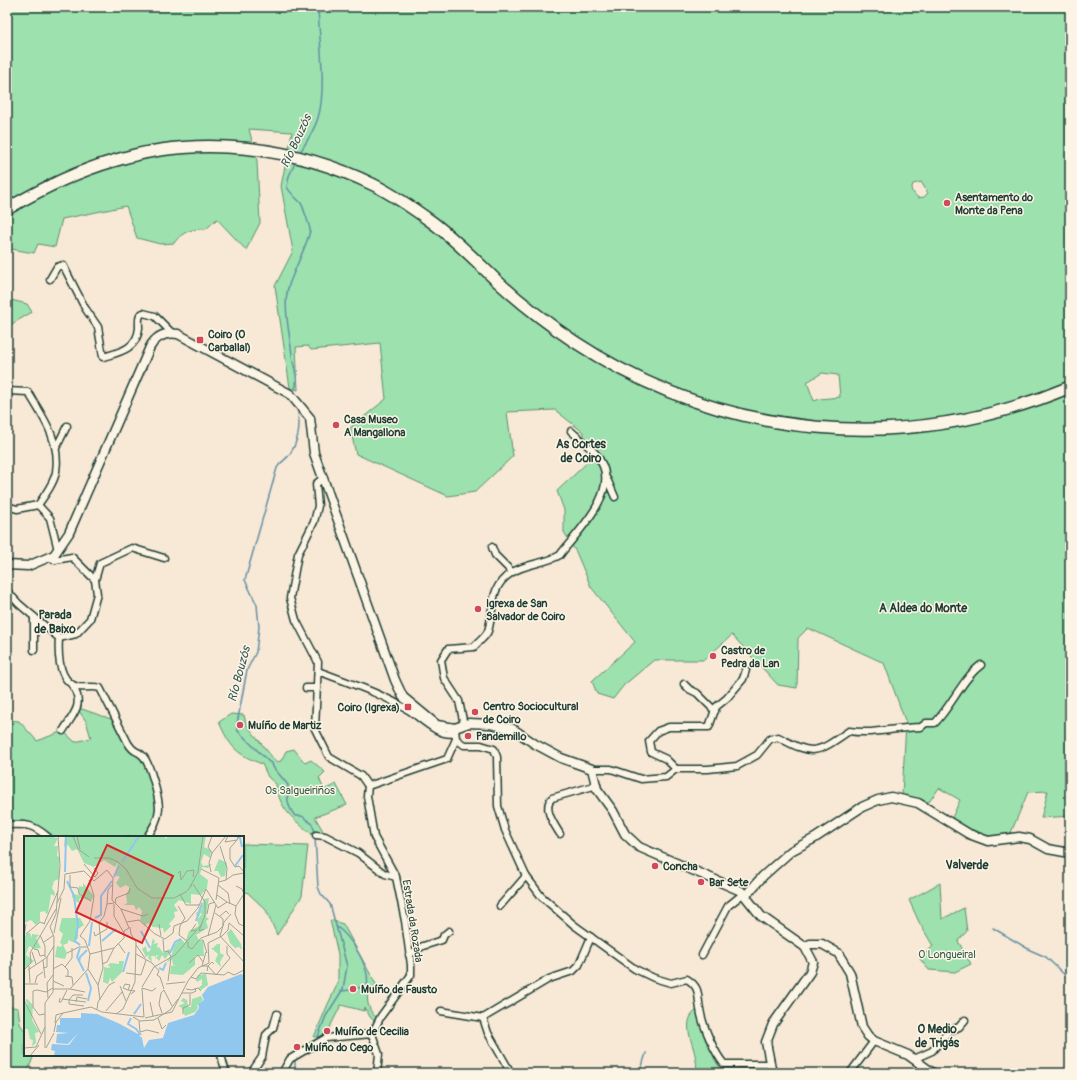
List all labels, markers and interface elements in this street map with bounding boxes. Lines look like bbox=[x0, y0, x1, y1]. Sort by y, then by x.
water label: Río Bouzós bbox=[278, 111, 316, 170]
place label: Asentamento do Monte da Pena bbox=[955, 191, 1033, 217]
marker: Asentamento do Monte da Pena bbox=[942, 198, 952, 208]
place label: Coiro (O Carballal) bbox=[208, 328, 251, 354]
marker: Coiro (O Carballal) bbox=[195, 335, 205, 345]
place label: Casa Museo A Mangallona bbox=[344, 413, 405, 439]
marker: Casa Museo A Mangallona bbox=[331, 420, 341, 430]
district label: As Cortes de Coiro bbox=[556, 437, 607, 466]
place label: Igrexa de San Salvador de Coiro bbox=[486, 597, 565, 623]
district label: A Aldea do Monte bbox=[879, 601, 968, 616]
marker: Igrexa de San Salvador de Coiro bbox=[473, 604, 483, 614]
district label: Parada de Baixo bbox=[34, 608, 76, 637]
water label: Río Bouzós bbox=[225, 643, 255, 704]
place label: Castro de Pedra da Lan bbox=[721, 644, 779, 670]
marker: Castro de Pedra da Lan bbox=[708, 651, 718, 661]
place label: Centro Sociocultural de Coiro bbox=[483, 700, 579, 726]
place label: Coiro (Igrexa) bbox=[338, 701, 400, 714]
marker: Coiro (Igrexa) bbox=[403, 702, 413, 712]
marker: Centro Sociocultural de Coiro bbox=[470, 707, 480, 717]
place label: Muíño de Martiz bbox=[248, 719, 322, 732]
marker: Muíño de Martiz bbox=[235, 720, 245, 730]
place label: Pandemillo bbox=[476, 730, 526, 743]
marker: Pandemillo bbox=[463, 731, 473, 741]
park label: Os Salgueiriños bbox=[265, 784, 335, 797]
inset map bbox=[24, 836, 244, 1056]
district label: Valverde bbox=[946, 858, 990, 873]
place label: Concha bbox=[663, 860, 698, 873]
marker: Concha bbox=[650, 861, 660, 871]
place label: Bar Sete bbox=[709, 876, 749, 889]
marker: Bar Sete bbox=[696, 877, 706, 887]
street label: Estrada da Rozada bbox=[400, 879, 425, 963]
park label: O Longueiral bbox=[918, 948, 976, 961]
place label: Muíño de Fausto bbox=[361, 983, 437, 996]
marker: Muíño de Fausto bbox=[348, 984, 358, 994]
district label: O Medio de Trigás bbox=[915, 1022, 960, 1051]
place label: Muíño de Cecilia bbox=[335, 1025, 409, 1038]
marker: Muíño de Cecilia bbox=[322, 1026, 332, 1036]
place label: Muíño do Cego bbox=[305, 1041, 373, 1054]
marker: Muíño do Cego bbox=[292, 1042, 302, 1052]

